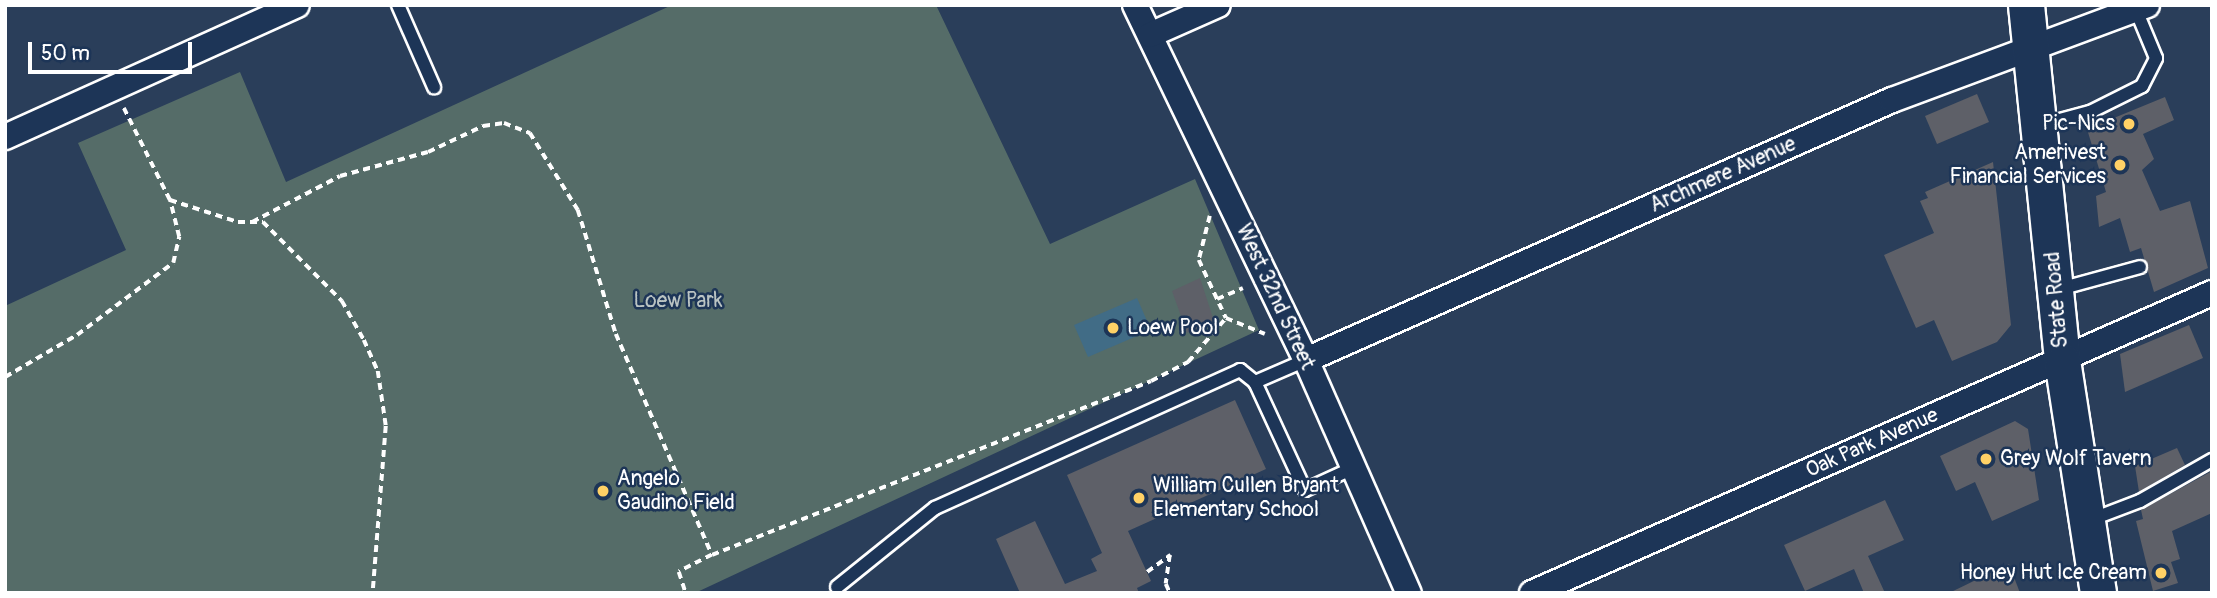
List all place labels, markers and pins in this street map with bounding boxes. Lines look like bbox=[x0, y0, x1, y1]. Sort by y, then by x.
place label: Pic-Nics bbox=[2042, 111, 2115, 137]
marker: Pic-Nics bbox=[2121, 116, 2137, 132]
place label: Amerivest Financial Services bbox=[1950, 140, 2106, 190]
marker: Amerivest Financial Services bbox=[2112, 157, 2128, 173]
place label: Loew Pool bbox=[1127, 315, 1218, 341]
marker: Loew Pool bbox=[1105, 320, 1121, 336]
place label: Grey Wolf Tavern bbox=[2000, 446, 2152, 472]
marker: Grey Wolf Tavern bbox=[1978, 451, 1994, 467]
place label: Angelo Gaudino Field bbox=[617, 466, 735, 516]
place label: William Cullen Bryant Elementary School bbox=[1153, 473, 1339, 523]
marker: Angelo Gaudino Field bbox=[595, 483, 611, 499]
marker: William Cullen Bryant Elementary School bbox=[1131, 490, 1147, 506]
place label: Honey Hut Ice Cream bbox=[1960, 560, 2147, 586]
marker: Honey Hut Ice Cream bbox=[2153, 565, 2169, 581]

